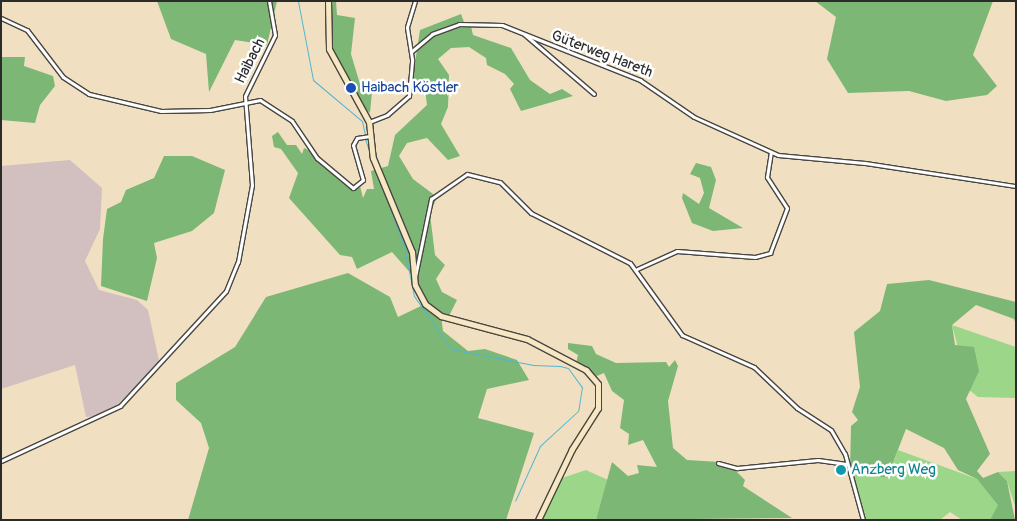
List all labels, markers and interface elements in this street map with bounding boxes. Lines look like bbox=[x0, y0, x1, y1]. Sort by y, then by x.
street label: Güterweg Hareth bbox=[549, 26, 655, 82]
street label: Haibach bbox=[231, 35, 269, 87]
place label: Haibach Köstler bbox=[361, 79, 459, 97]
marker: Haibach Köstler bbox=[345, 82, 357, 94]
place label: Anzberg Weg bbox=[851, 461, 936, 479]
marker: Anzberg Weg bbox=[835, 464, 847, 476]

